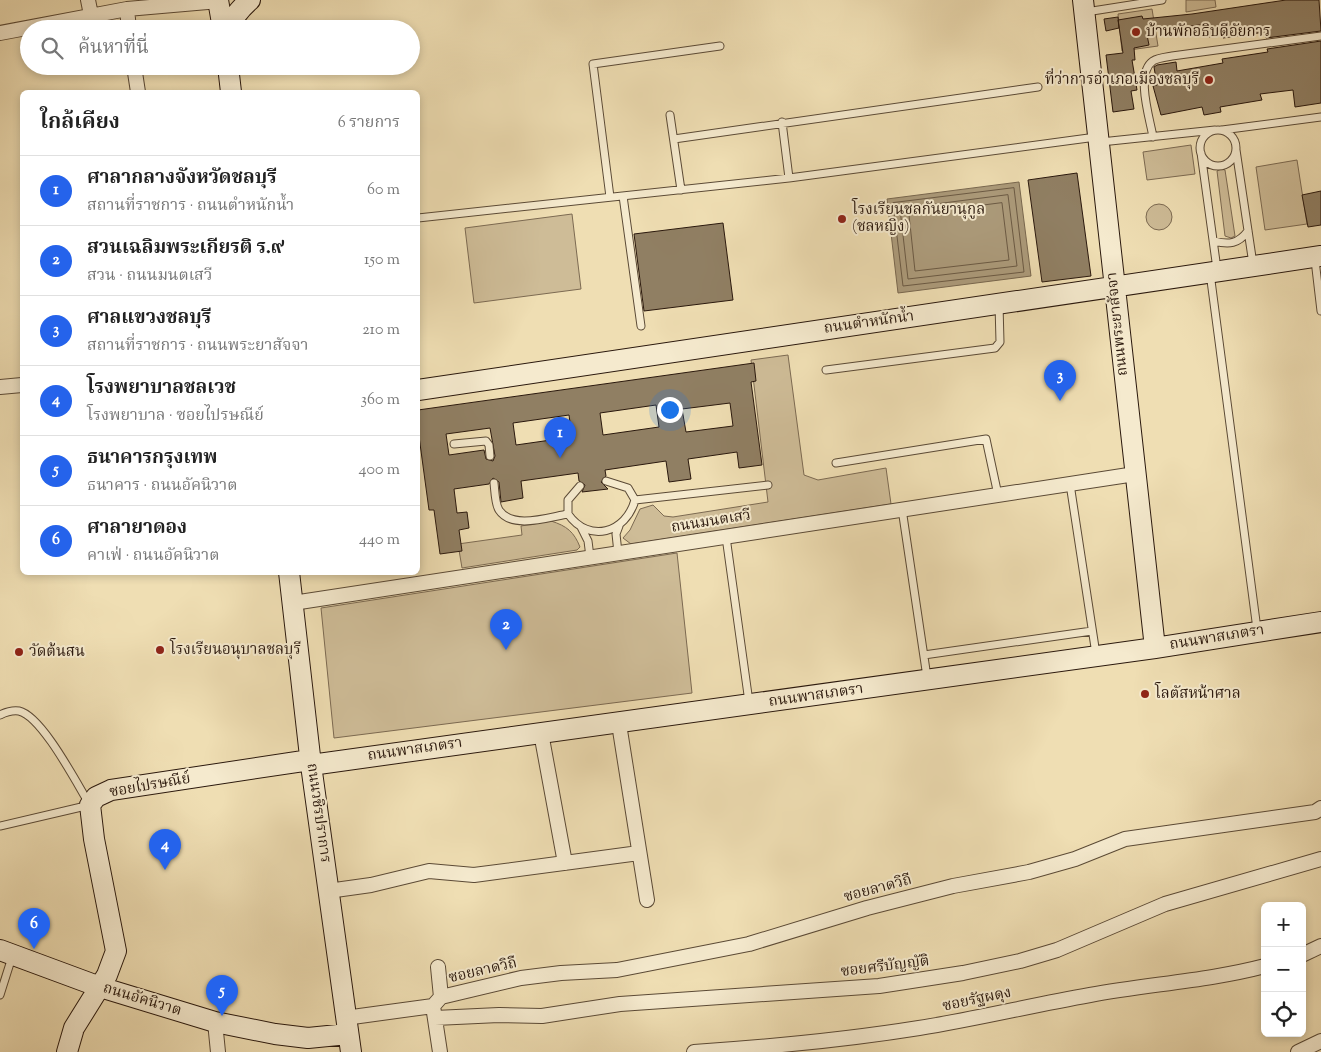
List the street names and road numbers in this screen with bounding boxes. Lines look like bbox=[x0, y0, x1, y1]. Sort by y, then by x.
street label: ถนนพระยาสัจจา bbox=[1102, 271, 1134, 377]
street label: ถนนตำหนักน้ำ bbox=[822, 304, 916, 340]
street label: ถนนมนตเสวี bbox=[670, 505, 752, 539]
street label: ถนนพาสเภตรา bbox=[1168, 620, 1266, 656]
street label: ถนนพาสเภตรา bbox=[767, 679, 865, 713]
street label: ถนนพาสเภตรา bbox=[366, 733, 464, 767]
street label: ถนนวชิรปราการ bbox=[301, 762, 335, 864]
street label: ซอยไปรษณีย์ bbox=[107, 767, 192, 803]
street label: ซอยลาดวิถี bbox=[842, 870, 914, 908]
street label: ซอยศรีบัญญัติ bbox=[839, 951, 931, 983]
street label: ซอยลาดวิถี bbox=[447, 953, 519, 989]
street label: ถนนอัคนิวาต bbox=[100, 978, 184, 1022]
street label: ซอยรัฐผดุง bbox=[941, 982, 1013, 1018]

